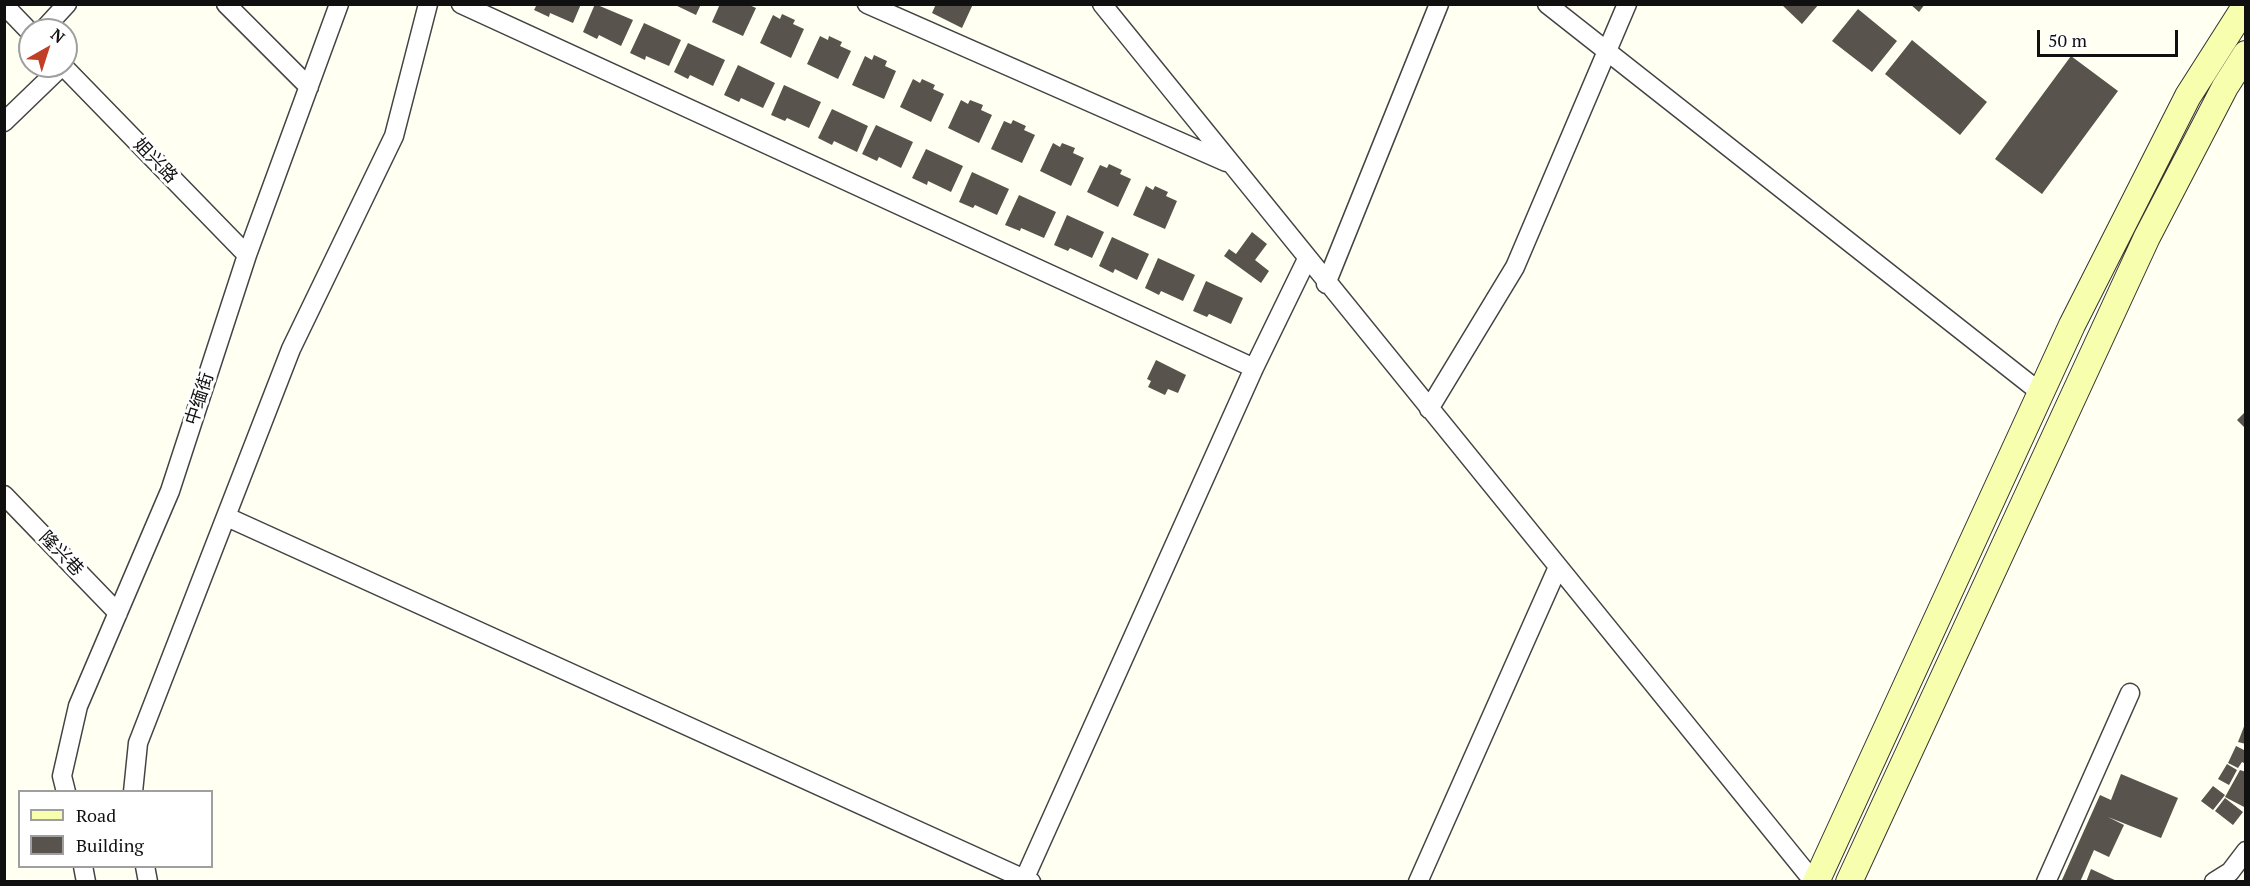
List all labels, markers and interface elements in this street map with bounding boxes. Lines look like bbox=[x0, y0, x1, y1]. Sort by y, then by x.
north arrow bbox=[18, 18, 78, 78]
scale bar bbox=[2040, 18, 2181, 56]
text: N bbox=[46, 23, 70, 48]
text: 50 m bbox=[2048, 28, 2087, 52]
street label: 姐兴路 bbox=[128, 134, 182, 188]
street label: 中缅街 bbox=[181, 370, 219, 428]
street label: 隆兴巷 bbox=[34, 527, 88, 581]
legend bbox=[18, 790, 213, 868]
text: Road bbox=[76, 803, 116, 827]
text: Building bbox=[76, 833, 144, 857]

